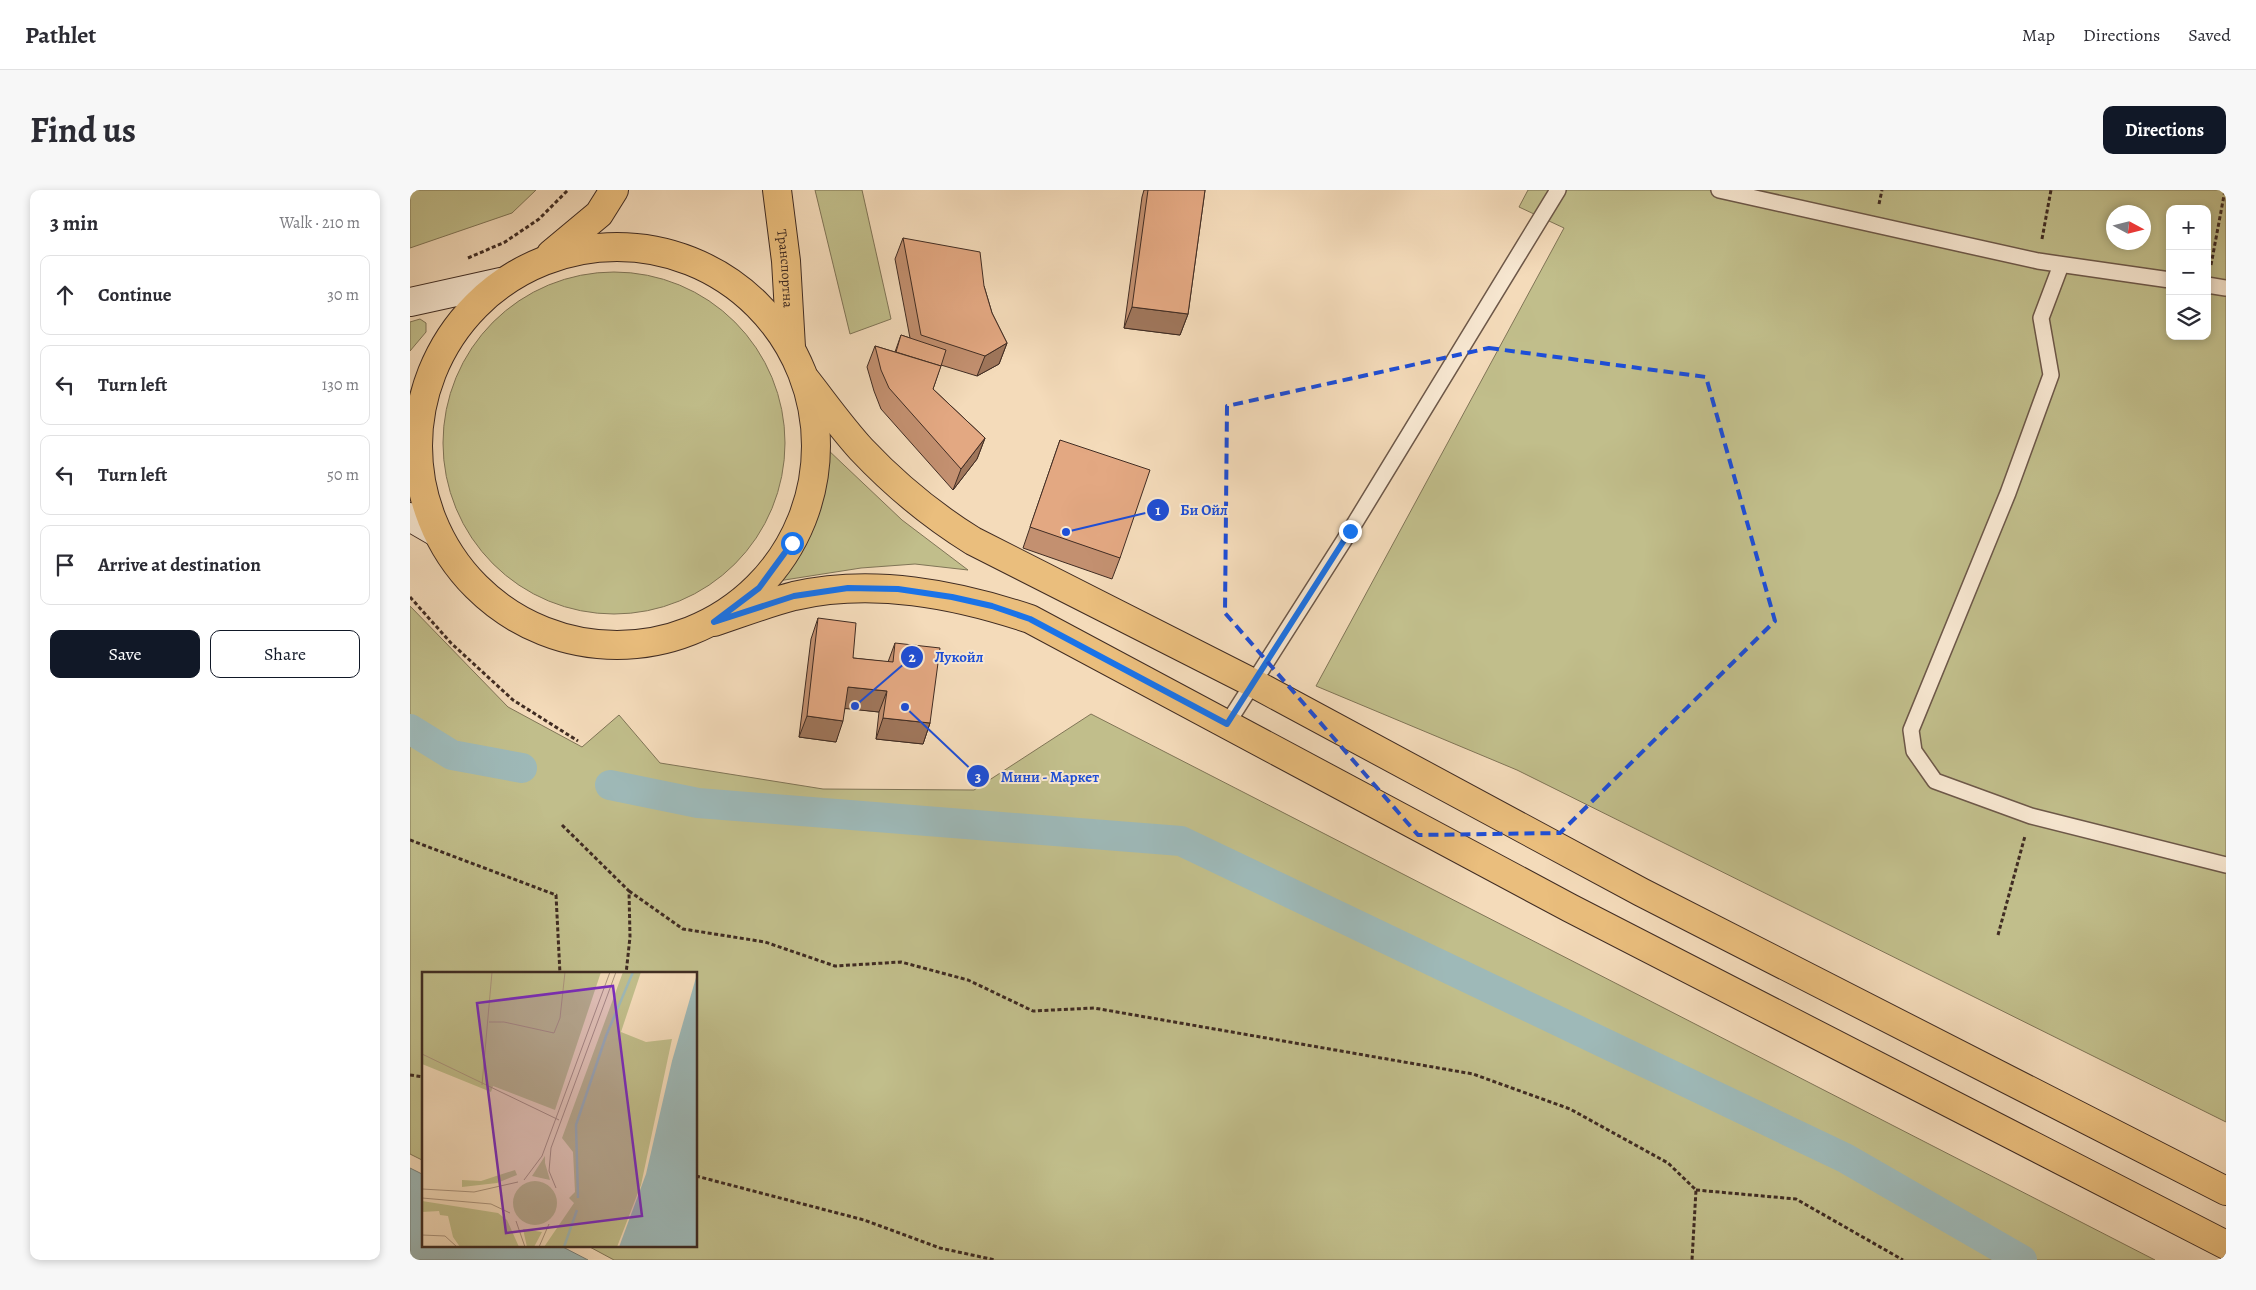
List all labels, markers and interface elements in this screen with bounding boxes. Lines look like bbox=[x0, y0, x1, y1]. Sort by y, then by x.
text: Pathlet bbox=[25, 19, 96, 51]
text: Map bbox=[2022, 23, 2055, 47]
text: Directions bbox=[2083, 23, 2160, 47]
text: Saved bbox=[2188, 23, 2231, 47]
text: Find us bbox=[30, 106, 136, 154]
button: Directions bbox=[2103, 106, 2226, 154]
north arrow bbox=[2106, 205, 2151, 250]
map controls bbox=[2166, 205, 2211, 340]
button: + bbox=[2166, 205, 2211, 250]
text: 3 min bbox=[50, 209, 98, 237]
text: Walk · 210 m bbox=[279, 212, 360, 234]
street label: Транспортна bbox=[772, 228, 798, 309]
button: − bbox=[2166, 250, 2211, 295]
icon: ahead bbox=[51, 281, 79, 309]
text: Continue bbox=[98, 282, 172, 308]
text: 30 m bbox=[327, 284, 359, 306]
button: layers bbox=[2166, 295, 2211, 340]
icon: left bbox=[51, 371, 79, 399]
text: Turn left bbox=[98, 372, 167, 398]
text: 130 m bbox=[322, 374, 359, 396]
icon: left bbox=[51, 461, 79, 489]
text: Turn left bbox=[98, 462, 167, 488]
text: 50 m bbox=[327, 464, 359, 486]
callout: Би Ойл bbox=[1145, 495, 1238, 525]
text: 1 bbox=[1155, 500, 1161, 520]
text: Би Ойл bbox=[1180, 500, 1228, 520]
route end bbox=[1339, 520, 1362, 543]
route start bbox=[781, 532, 804, 555]
icon: arrive bbox=[51, 551, 79, 579]
text: Arrive at destination bbox=[98, 552, 261, 578]
button: Save bbox=[50, 630, 200, 678]
button: Share bbox=[210, 630, 360, 678]
callout: Лукойл bbox=[900, 642, 994, 672]
text: 2 bbox=[908, 647, 916, 667]
text: Лукойл bbox=[935, 647, 984, 667]
callout: Мини - Маркет bbox=[966, 761, 1110, 791]
text: 3 bbox=[975, 767, 981, 787]
text: Мини - Маркет bbox=[1001, 767, 1099, 787]
inset map bbox=[422, 972, 698, 1248]

